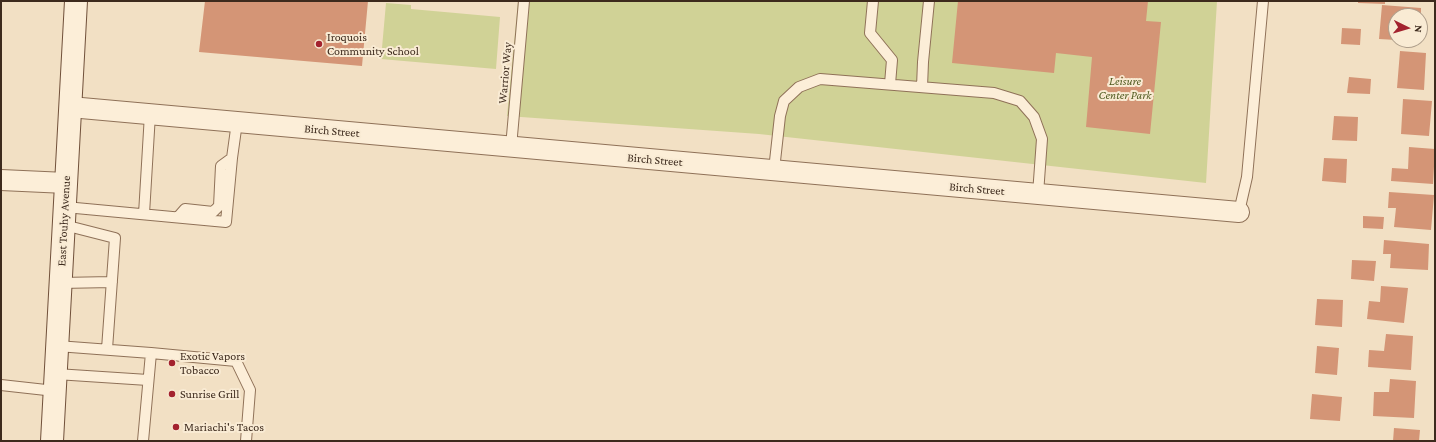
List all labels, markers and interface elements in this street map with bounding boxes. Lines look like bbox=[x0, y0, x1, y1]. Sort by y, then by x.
north arrow bbox=[1388, 8, 1428, 48]
text: N bbox=[1413, 25, 1425, 33]
place label: Iroquois Community School bbox=[327, 30, 419, 58]
marker: Iroquois Community School bbox=[314, 39, 324, 49]
street label: Warrior Way bbox=[495, 42, 515, 104]
park label: Leisure Center Park bbox=[1099, 74, 1151, 102]
street label: Birch Street bbox=[304, 121, 360, 141]
street label: Birch Street bbox=[627, 150, 683, 170]
street label: East Touhy Avenue bbox=[54, 175, 74, 267]
street label: Birch Street bbox=[949, 179, 1005, 199]
place label: Exotic Vapors Tobacco bbox=[180, 349, 245, 377]
marker: Exotic Vapors Tobacco bbox=[167, 358, 177, 368]
place label: Sunrise Grill bbox=[180, 387, 239, 401]
marker: Sunrise Grill bbox=[167, 389, 177, 399]
place label: Mariachi's Tacos bbox=[184, 420, 264, 434]
marker: Mariachi's Tacos bbox=[171, 422, 181, 432]

